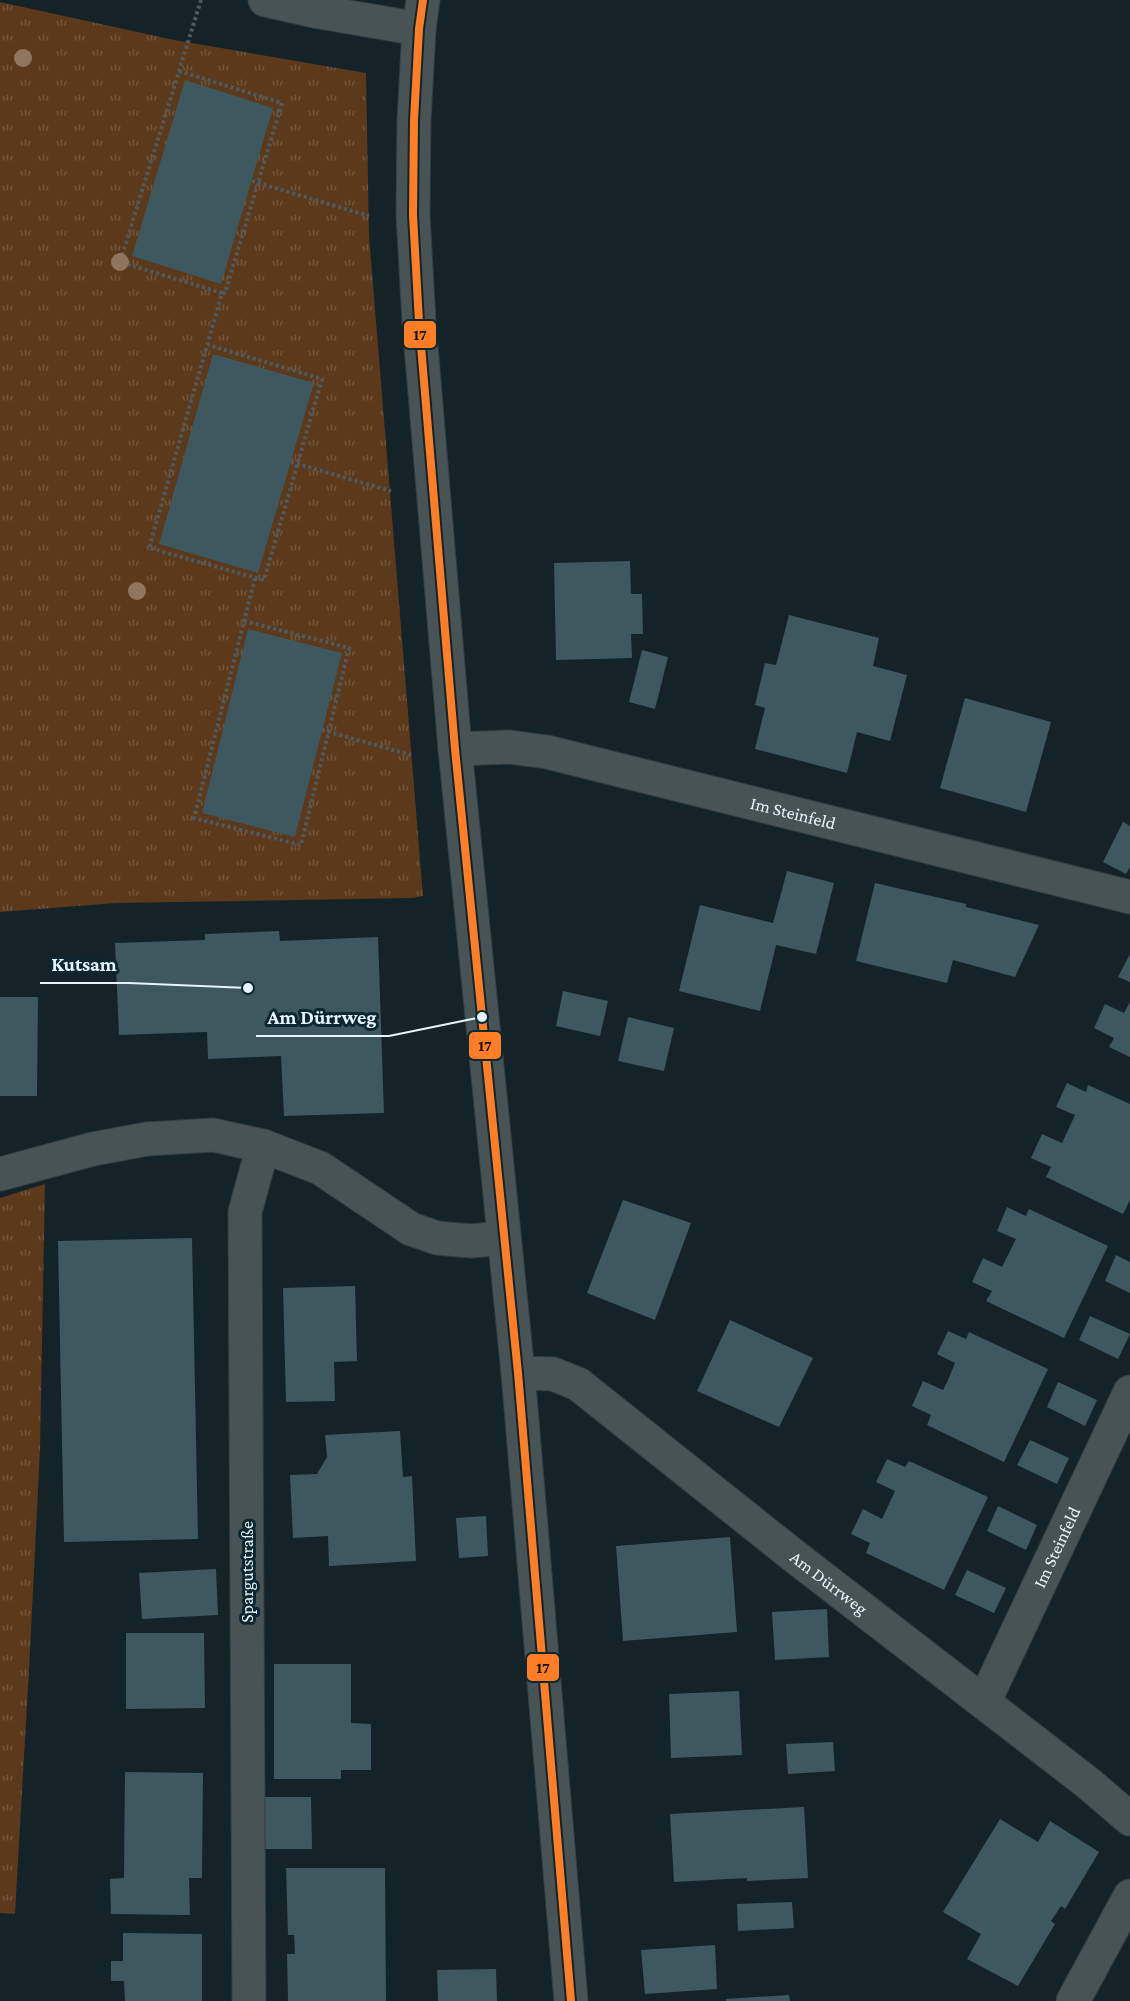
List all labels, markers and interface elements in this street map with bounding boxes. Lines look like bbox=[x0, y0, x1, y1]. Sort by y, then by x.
line badge: 17 bbox=[403, 320, 437, 349]
text: 17 bbox=[413, 326, 427, 343]
street label: Im Steinfeld bbox=[748, 793, 838, 834]
callout: Kutsam bbox=[40, 945, 129, 983]
text: Kutsam bbox=[51, 953, 117, 975]
callout: Am Dürrweg bbox=[256, 998, 389, 1036]
text: Am Dürrweg bbox=[267, 1006, 376, 1028]
line badge: 17 bbox=[468, 1031, 502, 1060]
text: 17 bbox=[478, 1037, 492, 1054]
street label: Im Steinfeld bbox=[1029, 1503, 1085, 1591]
street label: Spargutstraße bbox=[237, 1521, 257, 1623]
street label: Am Dürrweg bbox=[786, 1547, 872, 1619]
line badge: 17 bbox=[526, 1653, 560, 1682]
text: 17 bbox=[536, 1659, 550, 1676]

